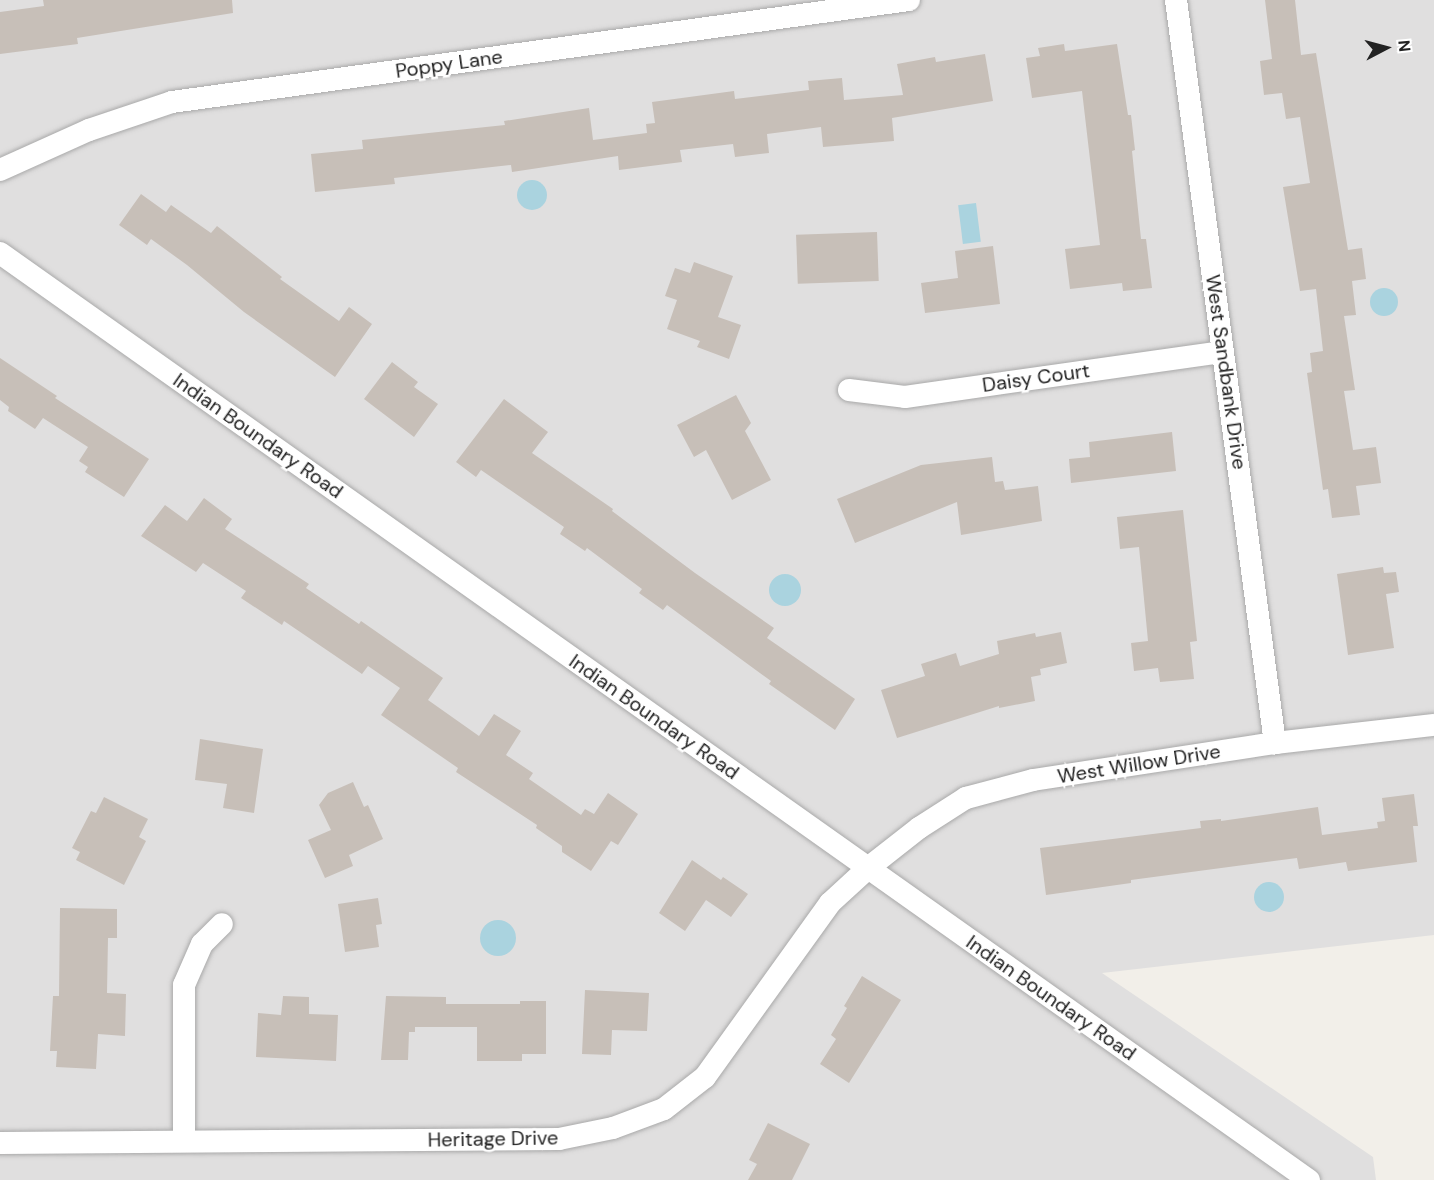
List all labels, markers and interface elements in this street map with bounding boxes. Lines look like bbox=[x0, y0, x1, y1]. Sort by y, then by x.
north arrow bbox=[1356, 18, 1416, 78]
text: N bbox=[1393, 39, 1415, 53]
street label: Poppy Lane bbox=[394, 45, 504, 83]
street label: West Sandbank Drive bbox=[1200, 273, 1252, 471]
street label: Daisy Court bbox=[981, 359, 1091, 397]
street label: Indian Boundary Road bbox=[168, 368, 348, 504]
street label: Indian Boundary Road bbox=[564, 649, 744, 785]
street label: West Willow Drive bbox=[1056, 739, 1222, 789]
street label: Indian Boundary Road bbox=[961, 930, 1141, 1066]
street label: Heritage Drive bbox=[427, 1126, 559, 1152]

